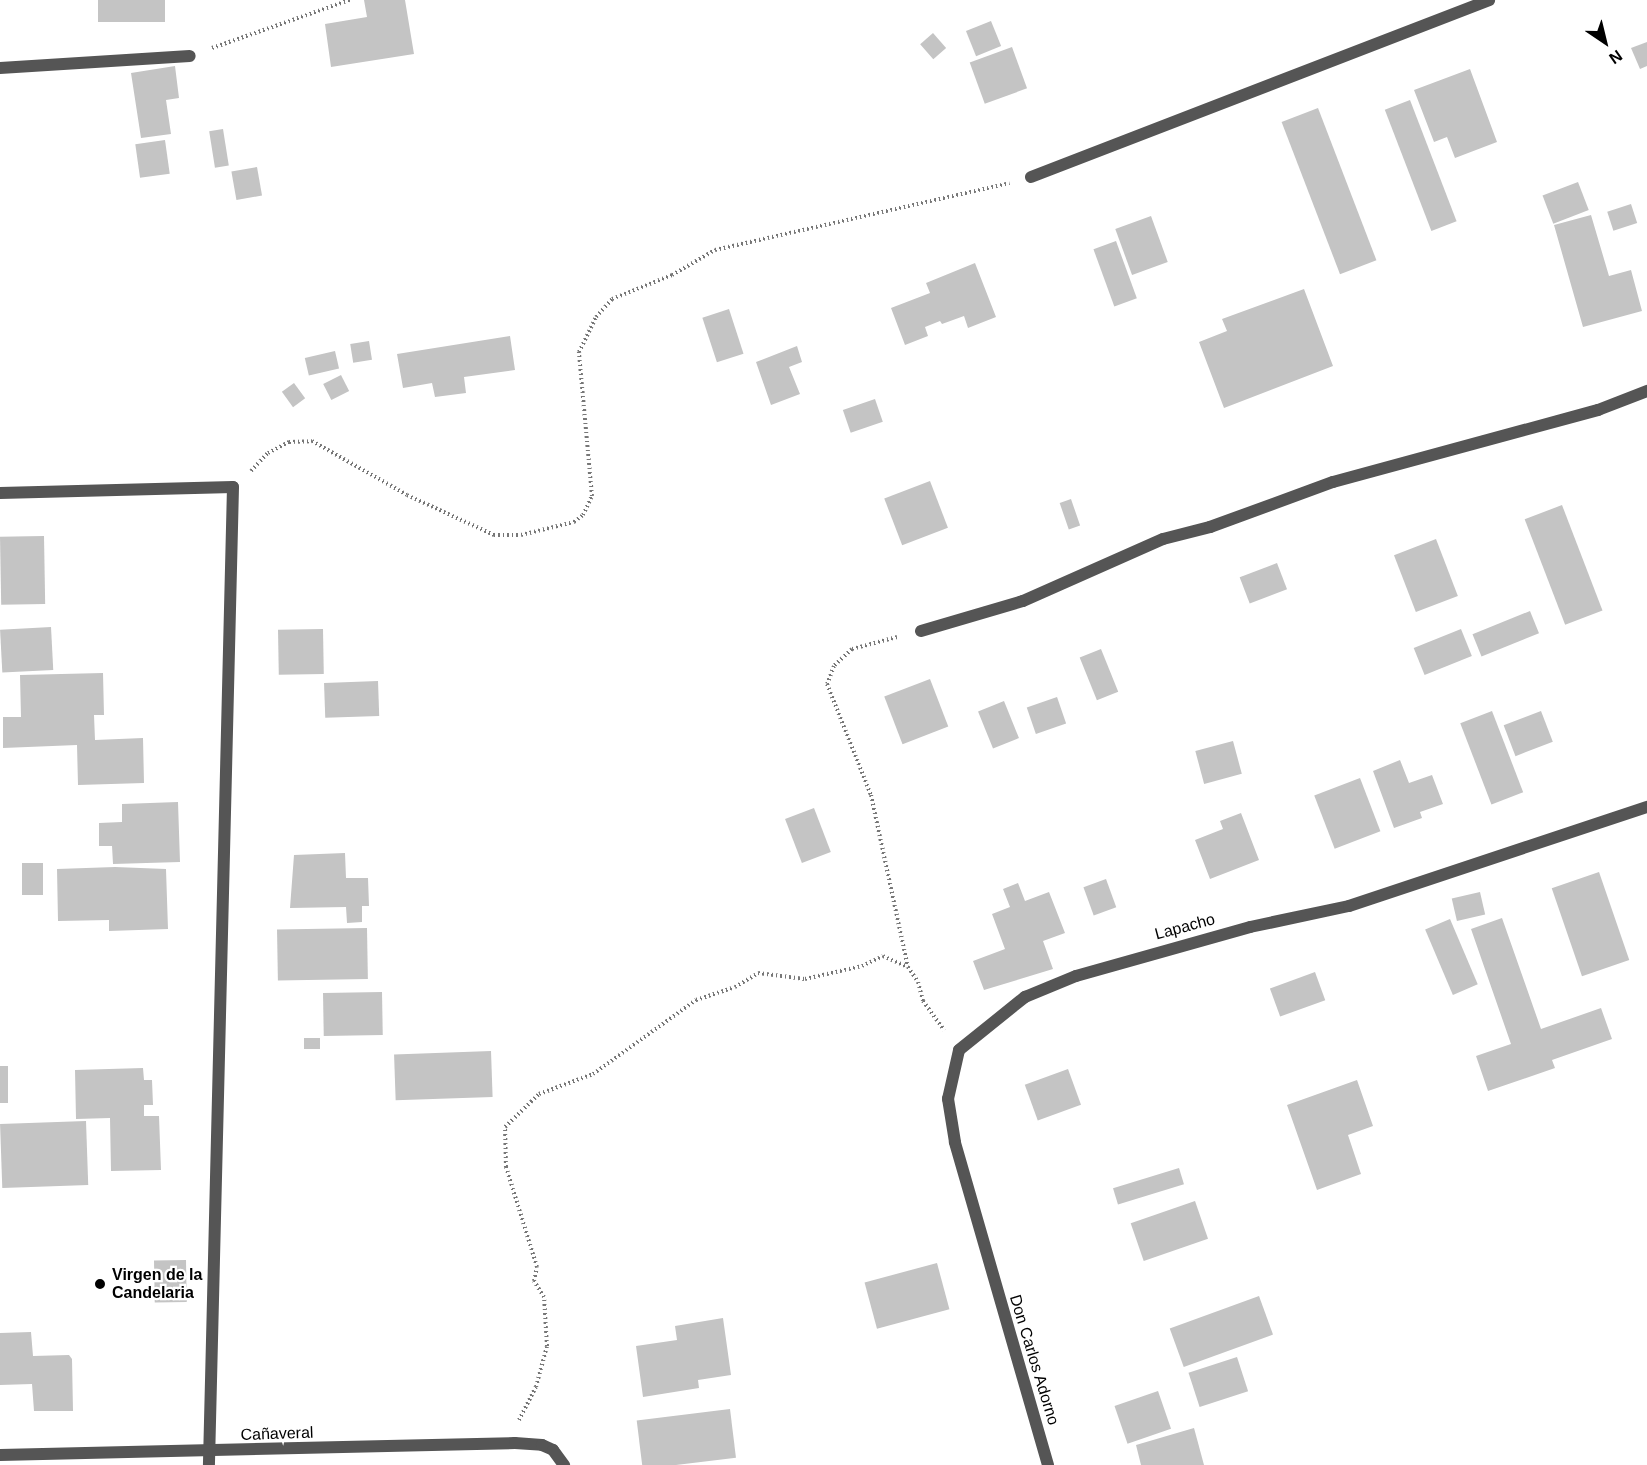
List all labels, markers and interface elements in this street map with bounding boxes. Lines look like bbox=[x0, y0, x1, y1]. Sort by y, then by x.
north arrow bbox=[1575, 12, 1635, 72]
text: N bbox=[1606, 47, 1625, 67]
street label: Lapacho bbox=[1153, 910, 1217, 944]
place label: Virgen de la Candelaria bbox=[112, 1265, 202, 1303]
marker: Virgen de la Candelaria bbox=[93, 1277, 107, 1291]
street label: Don Carlos Adorno bbox=[1005, 1292, 1063, 1428]
street label: Cañaveral bbox=[240, 1423, 314, 1445]

